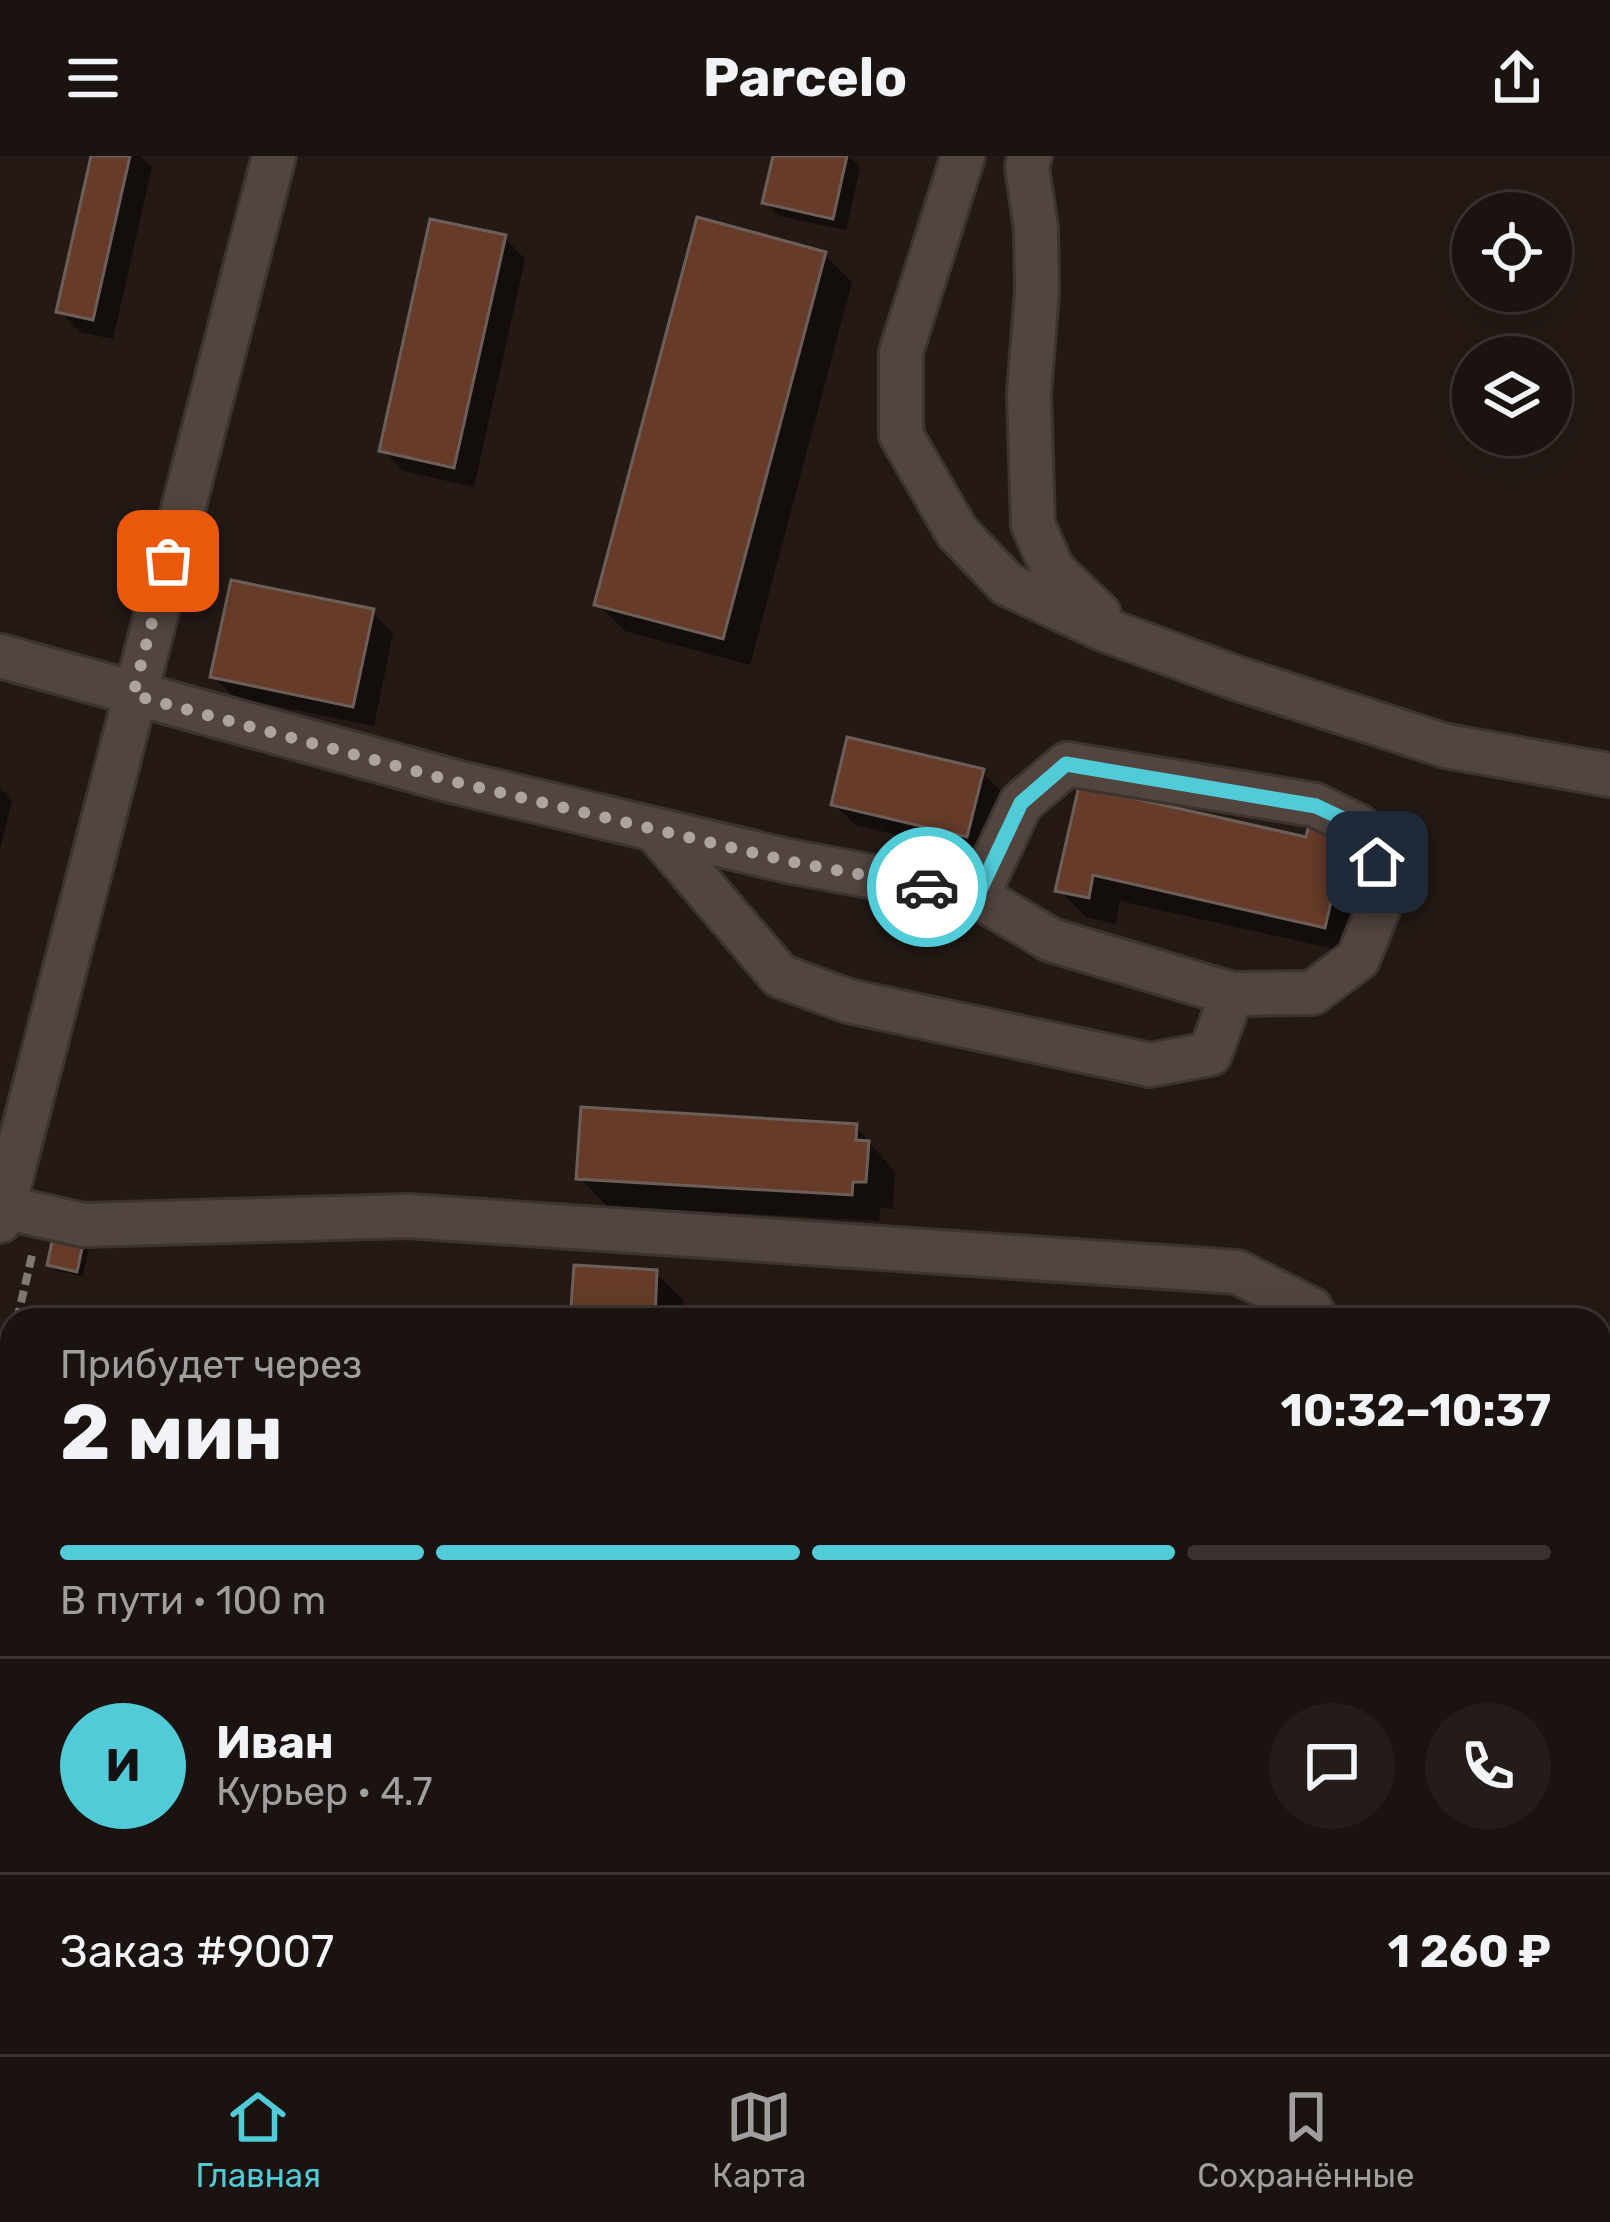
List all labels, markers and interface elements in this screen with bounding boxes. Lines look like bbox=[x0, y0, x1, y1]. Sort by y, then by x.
icon: menu bbox=[60, 45, 126, 111]
icon: share bbox=[1484, 45, 1550, 111]
text: Parcelo bbox=[703, 46, 907, 110]
map controls bbox=[1452, 192, 1572, 456]
button: locate bbox=[1452, 192, 1572, 312]
button: layers bbox=[1452, 336, 1572, 456]
pin bbox=[117, 510, 219, 612]
icon: bag bbox=[135, 528, 201, 594]
pin bbox=[1326, 811, 1428, 913]
courier bbox=[867, 827, 987, 947]
icon: home bbox=[1344, 829, 1410, 895]
icon: car bbox=[894, 854, 960, 920]
text: Прибудет через bbox=[60, 1342, 362, 1388]
text: 10:32–10:37 bbox=[1281, 1384, 1551, 1437]
text: 2 мин bbox=[60, 1386, 283, 1479]
text: В пути · 100 m bbox=[60, 1578, 326, 1624]
button: chat bbox=[1269, 1703, 1395, 1829]
button: phone bbox=[1425, 1703, 1551, 1829]
text: Иван bbox=[216, 1716, 334, 1769]
text: И bbox=[105, 1739, 141, 1792]
text: Курьер · 4.7 bbox=[216, 1769, 432, 1815]
text: Заказ #9007 bbox=[60, 1925, 334, 1978]
text: 1 260 ₽ bbox=[1388, 1925, 1551, 1978]
tab: Главная bbox=[196, 2084, 321, 2195]
tab: Карта bbox=[712, 2084, 806, 2195]
tab: Сохранённые bbox=[1197, 2084, 1414, 2195]

